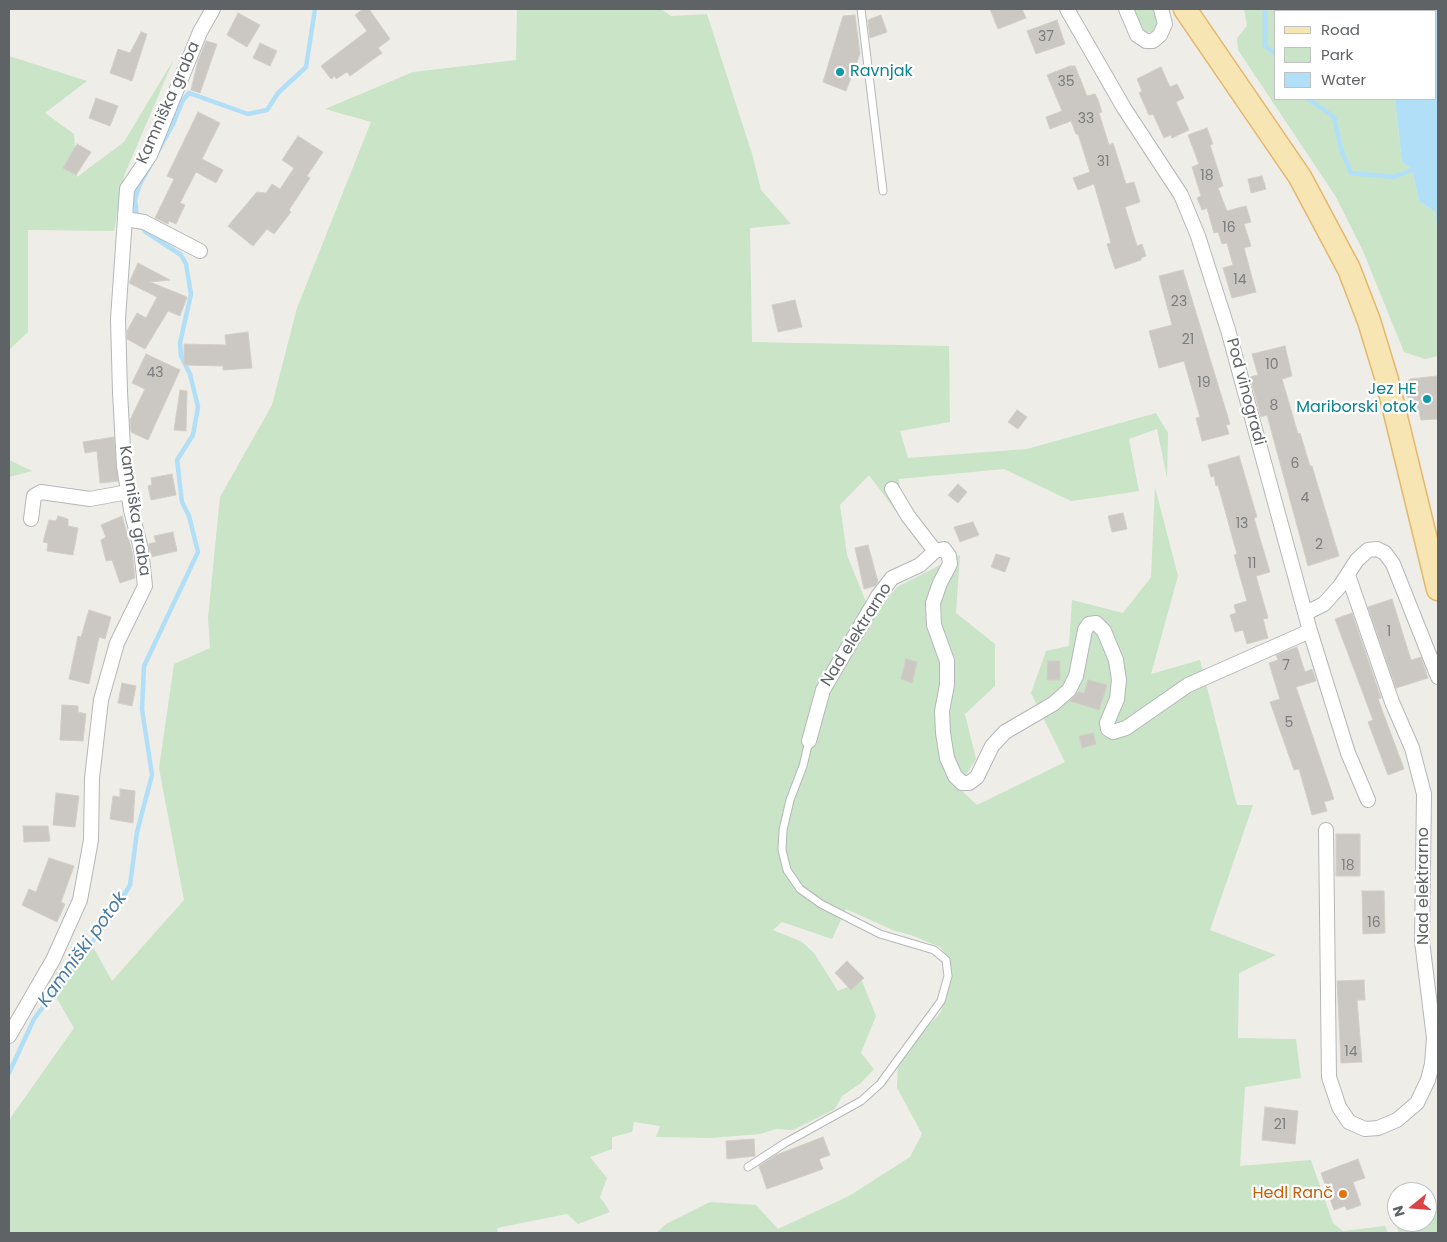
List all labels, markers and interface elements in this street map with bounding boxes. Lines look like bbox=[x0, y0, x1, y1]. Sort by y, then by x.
legend bbox=[1274, 10, 1437, 100]
text: Road bbox=[1321, 19, 1360, 40]
house number: 37 bbox=[1038, 29, 1054, 45]
street label: Kamniška graba bbox=[133, 39, 205, 167]
text: Park bbox=[1321, 44, 1353, 65]
place label: Ravnjak bbox=[850, 62, 913, 82]
marker: Ravnjak bbox=[834, 66, 846, 78]
text: Water bbox=[1321, 69, 1366, 90]
house number: 35 bbox=[1057, 74, 1075, 90]
house number: 33 bbox=[1078, 111, 1094, 127]
house number: 31 bbox=[1097, 154, 1109, 170]
house number: 18 bbox=[1200, 168, 1214, 184]
house number: 16 bbox=[1222, 220, 1236, 236]
house number: 14 bbox=[1233, 272, 1247, 288]
house number: 23 bbox=[1171, 294, 1187, 310]
house number: 21 bbox=[1182, 332, 1194, 348]
street label: Pod vinogradi bbox=[1221, 336, 1269, 448]
house number: 10 bbox=[1265, 357, 1279, 373]
house number: 43 bbox=[146, 365, 164, 381]
house number: 19 bbox=[1197, 375, 1211, 391]
place label: Jez HE Mariborski otok bbox=[1296, 380, 1417, 418]
marker: Jez HE Mariborski otok bbox=[1421, 393, 1433, 405]
house number: 8 bbox=[1270, 398, 1278, 414]
street label: Kamniška graba bbox=[114, 444, 154, 578]
house number: 6 bbox=[1291, 456, 1299, 472]
house number: 4 bbox=[1301, 490, 1309, 506]
house number: 13 bbox=[1236, 516, 1248, 532]
house number: 2 bbox=[1315, 537, 1323, 553]
house number: 11 bbox=[1248, 556, 1256, 572]
street label: Nad elektrarno bbox=[818, 580, 896, 690]
house number: 1 bbox=[1387, 624, 1391, 640]
house number: 7 bbox=[1282, 658, 1290, 674]
house number: 5 bbox=[1285, 715, 1293, 731]
street label: Nad elektrarno bbox=[1414, 827, 1434, 945]
house number: 18 bbox=[1341, 858, 1355, 874]
water label: Kamniški potok bbox=[34, 888, 132, 1012]
house number: 16 bbox=[1367, 915, 1381, 931]
house number: 14 bbox=[1344, 1044, 1358, 1060]
house number: 21 bbox=[1274, 1117, 1286, 1133]
north arrow bbox=[1387, 1182, 1437, 1232]
place label: Hedl Ranč bbox=[1252, 1184, 1333, 1204]
marker: Hedl Ranč bbox=[1337, 1188, 1349, 1200]
text: N bbox=[1388, 1203, 1410, 1219]

